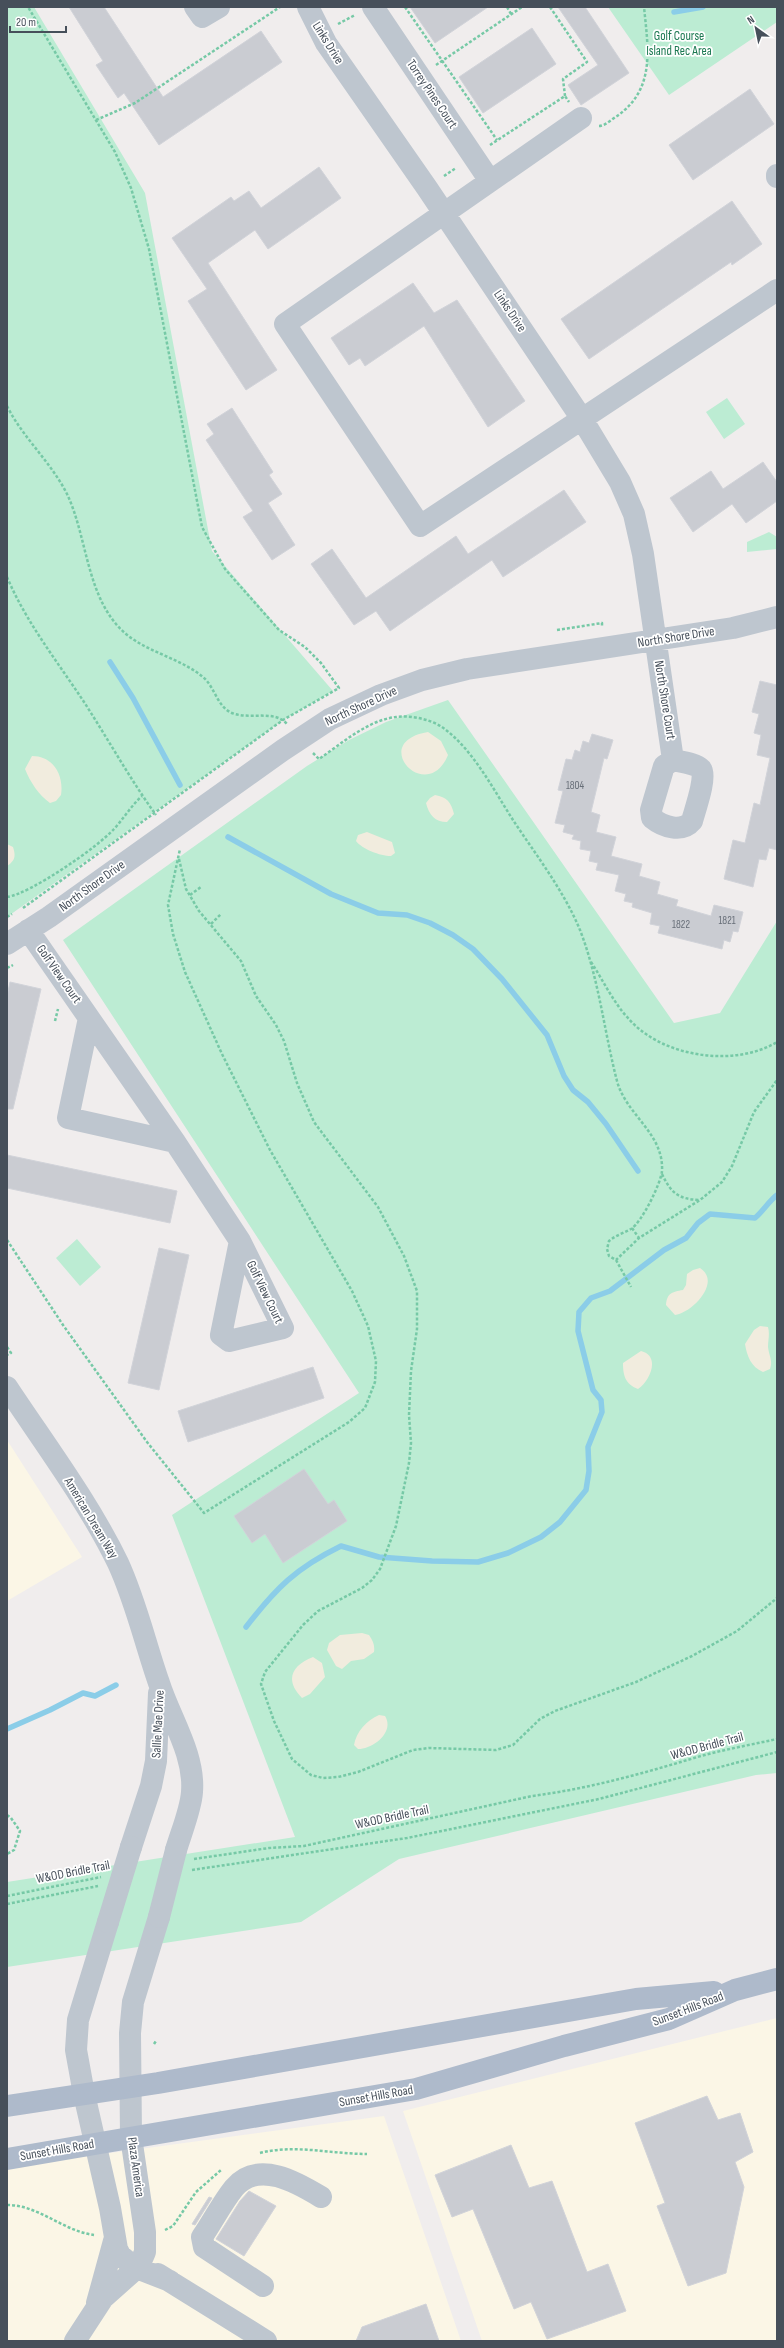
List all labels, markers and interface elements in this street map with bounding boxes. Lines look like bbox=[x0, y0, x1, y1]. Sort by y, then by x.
scale bar bbox=[10, 8, 66, 34]
north arrow bbox=[736, 8, 776, 48]
text: N bbox=[745, 13, 757, 27]
text: 20 m bbox=[16, 15, 36, 30]
street label: Links Drive bbox=[309, 19, 347, 67]
park label: Golf Course Island Rec Area bbox=[646, 28, 712, 59]
street label: Torrey Pines Court bbox=[403, 57, 461, 131]
street label: Links Drive bbox=[490, 287, 530, 335]
street label: North Shore Drive bbox=[636, 623, 716, 651]
street label: North Shore Court bbox=[651, 659, 679, 741]
street label: North Shore Drive bbox=[322, 682, 400, 730]
house number: 1804 bbox=[566, 779, 584, 792]
street label: North Shore Drive bbox=[56, 857, 128, 915]
house number: 1821 bbox=[718, 914, 736, 927]
house number: 1822 bbox=[672, 918, 690, 931]
street label: Golf View Court bbox=[33, 942, 85, 1006]
street label: Golf View Court bbox=[243, 1258, 287, 1326]
street label: American Dream Way bbox=[60, 1474, 122, 1561]
street label: Sallie Mae Drive bbox=[148, 1690, 168, 1758]
street label: W&OD Bridle Trail bbox=[669, 1729, 745, 1763]
street label: W&OD Bridle Trail bbox=[354, 1801, 430, 1833]
street label: W&OD Bridle Trail bbox=[35, 1857, 111, 1887]
street label: Sunset Hills Road bbox=[650, 1988, 726, 2030]
street label: Sunset Hills Road bbox=[338, 2082, 414, 2110]
street label: Sunset Hills Road bbox=[19, 2136, 95, 2164]
street label: Plaza America bbox=[124, 2136, 148, 2198]

